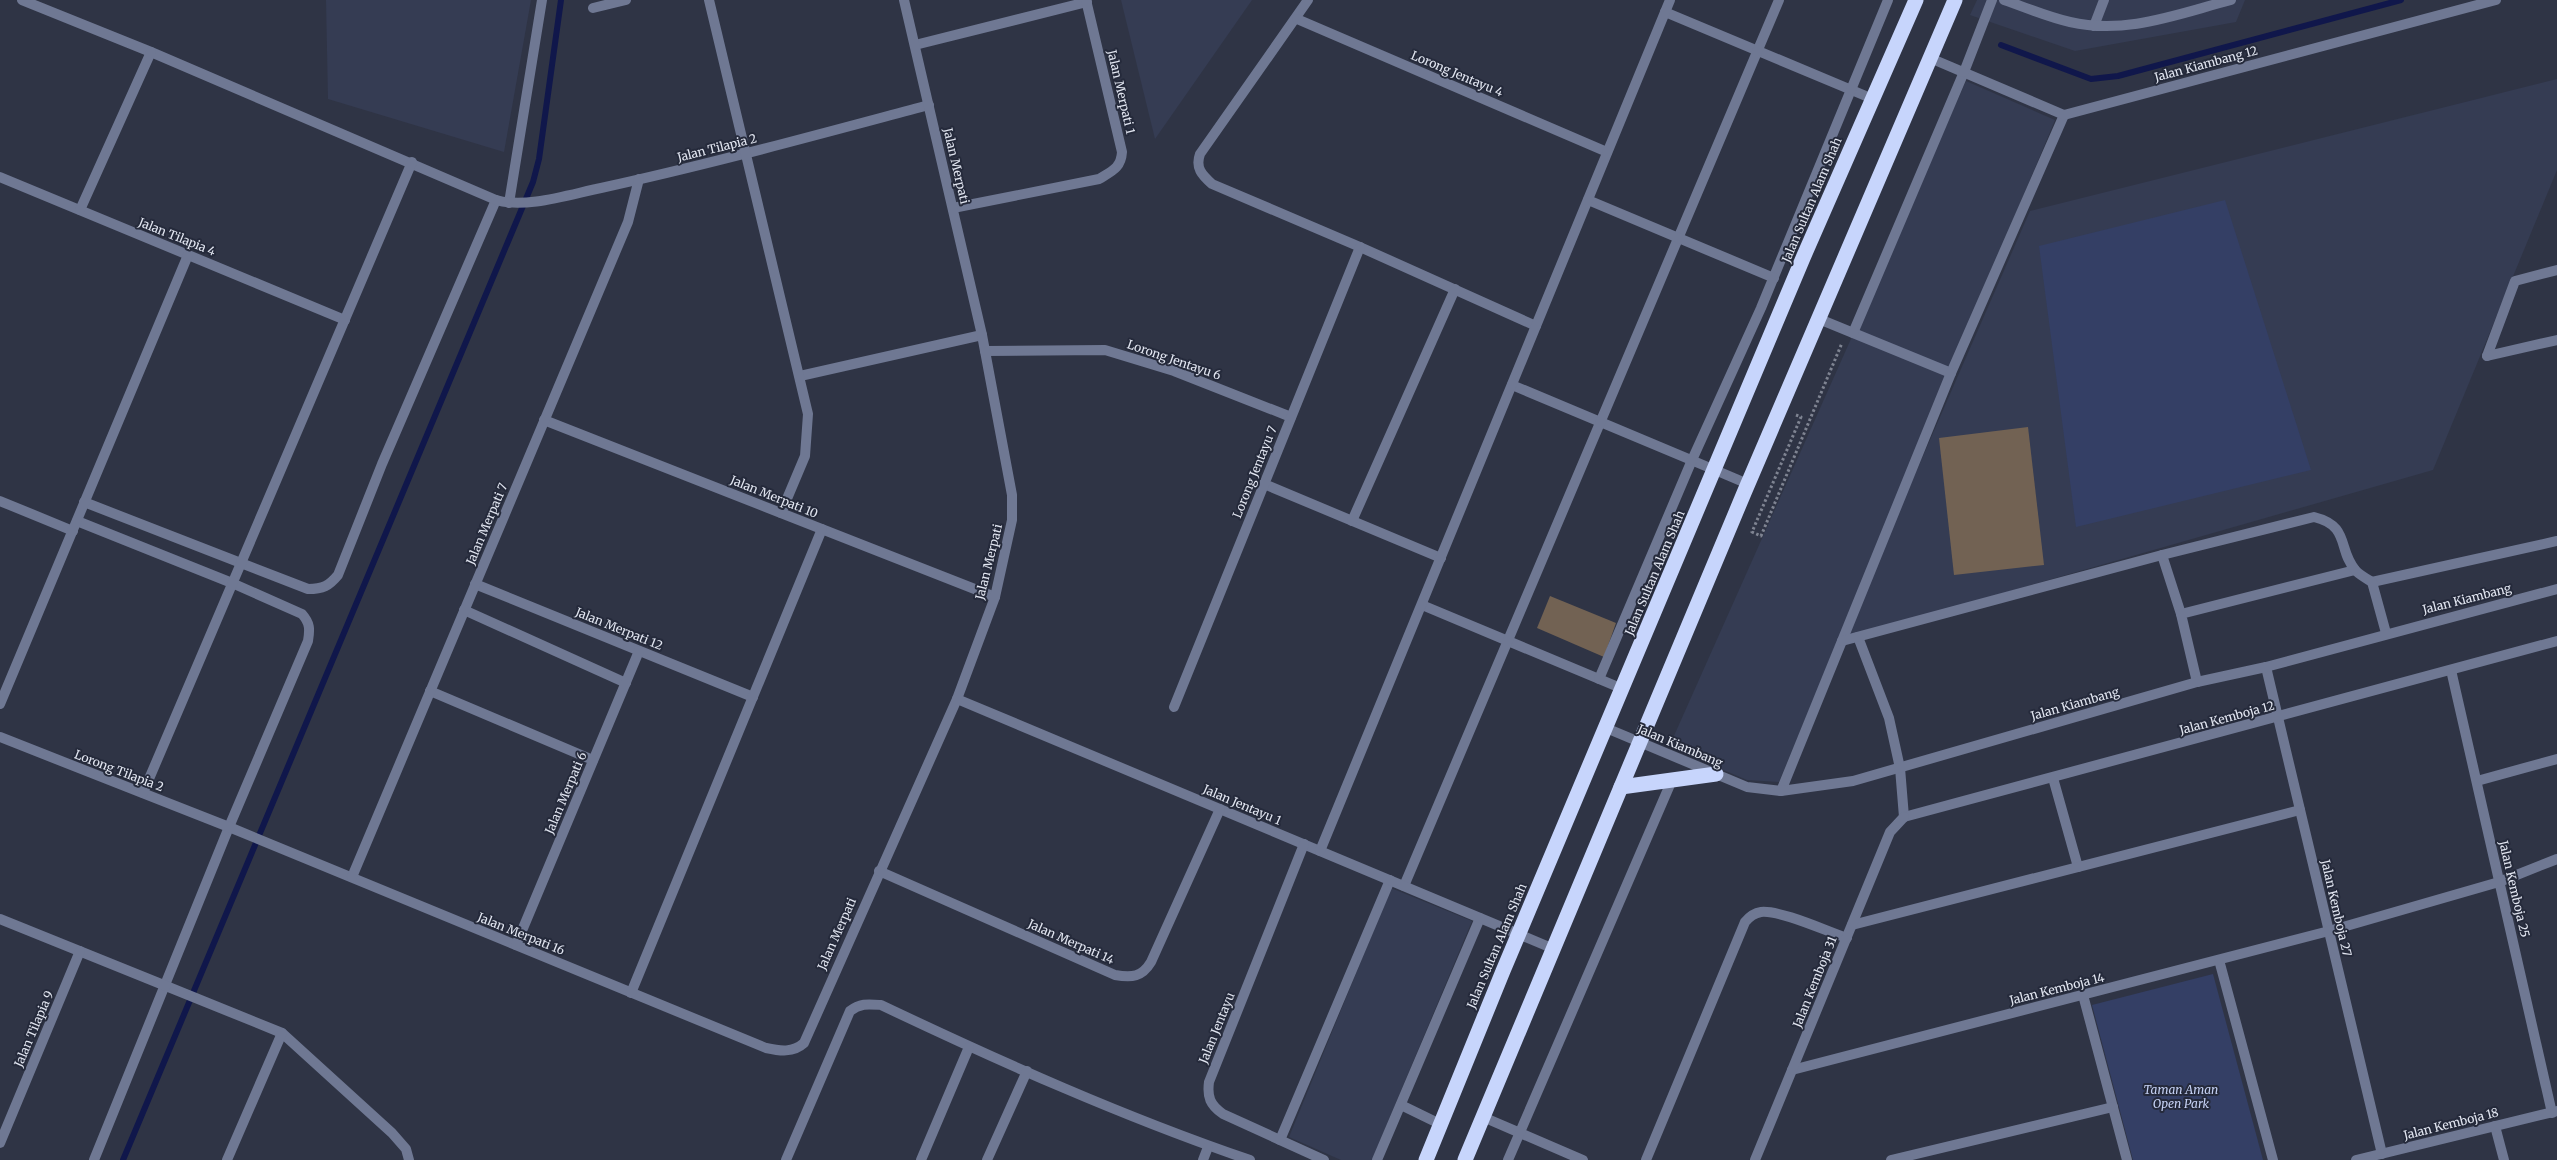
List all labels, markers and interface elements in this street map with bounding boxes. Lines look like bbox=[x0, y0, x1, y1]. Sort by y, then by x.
street label: Jalan Kiambang 12 bbox=[2152, 43, 2259, 85]
street label: Jalan Merpati 1 bbox=[1104, 47, 1139, 136]
street label: Lorong Jentayu 4 bbox=[1409, 47, 1506, 100]
street label: Jalan Merpati bbox=[940, 125, 973, 205]
street label: Jalan Tilapia 2 bbox=[675, 130, 758, 165]
street label: Jalan Sultan Alam Shah bbox=[1778, 135, 1845, 266]
street label: Jalan Tilapia 4 bbox=[136, 214, 218, 259]
street label: Lorong Jentayu 6 bbox=[1125, 336, 1223, 383]
street label: Lorong Jentayu 7 bbox=[1229, 423, 1280, 520]
street label: Jalan Merpati 10 bbox=[727, 472, 820, 521]
street label: Jalan Merpati 7 bbox=[462, 481, 511, 568]
street label: Jalan Sultan Alam Shah bbox=[1621, 508, 1688, 639]
street label: Jalan Merpati bbox=[972, 522, 1005, 602]
street label: Jalan Kiambang bbox=[2420, 580, 2514, 617]
street label: Jalan Merpati 12 bbox=[572, 604, 665, 653]
street label: Jalan Kiambang bbox=[2028, 684, 2121, 724]
street label: Jalan Kemboja 12 bbox=[2177, 698, 2276, 738]
street label: Jalan Kiambang bbox=[1634, 720, 1726, 771]
street label: Lorong Tilapia 2 bbox=[72, 747, 166, 794]
street label: Jalan Merpati 6 bbox=[541, 750, 590, 837]
street label: Jalan Jentayu 1 bbox=[1200, 781, 1284, 828]
street label: Jalan Kemboja 25 bbox=[2496, 838, 2533, 939]
street label: Jalan Kemboja 27 bbox=[2318, 857, 2355, 958]
street label: Jalan Sultan Alam Shah bbox=[1463, 881, 1530, 1012]
street label: Jalan Merpati bbox=[814, 895, 859, 973]
street label: Jalan Merpati 16 bbox=[475, 909, 567, 958]
street label: Jalan Merpati 14 bbox=[1025, 915, 1117, 967]
street label: Jalan Kemboja 31 bbox=[1789, 933, 1840, 1031]
street label: Jalan Kemboja 14 bbox=[2007, 969, 2107, 1008]
street label: Jalan Tilapia 9 bbox=[10, 988, 56, 1070]
street label: Jalan Jentayu bbox=[1195, 990, 1238, 1066]
park label: Taman Aman Open Park bbox=[2144, 1082, 2218, 1111]
street label: Jalan Kemboja 18 bbox=[2401, 1104, 2500, 1143]

